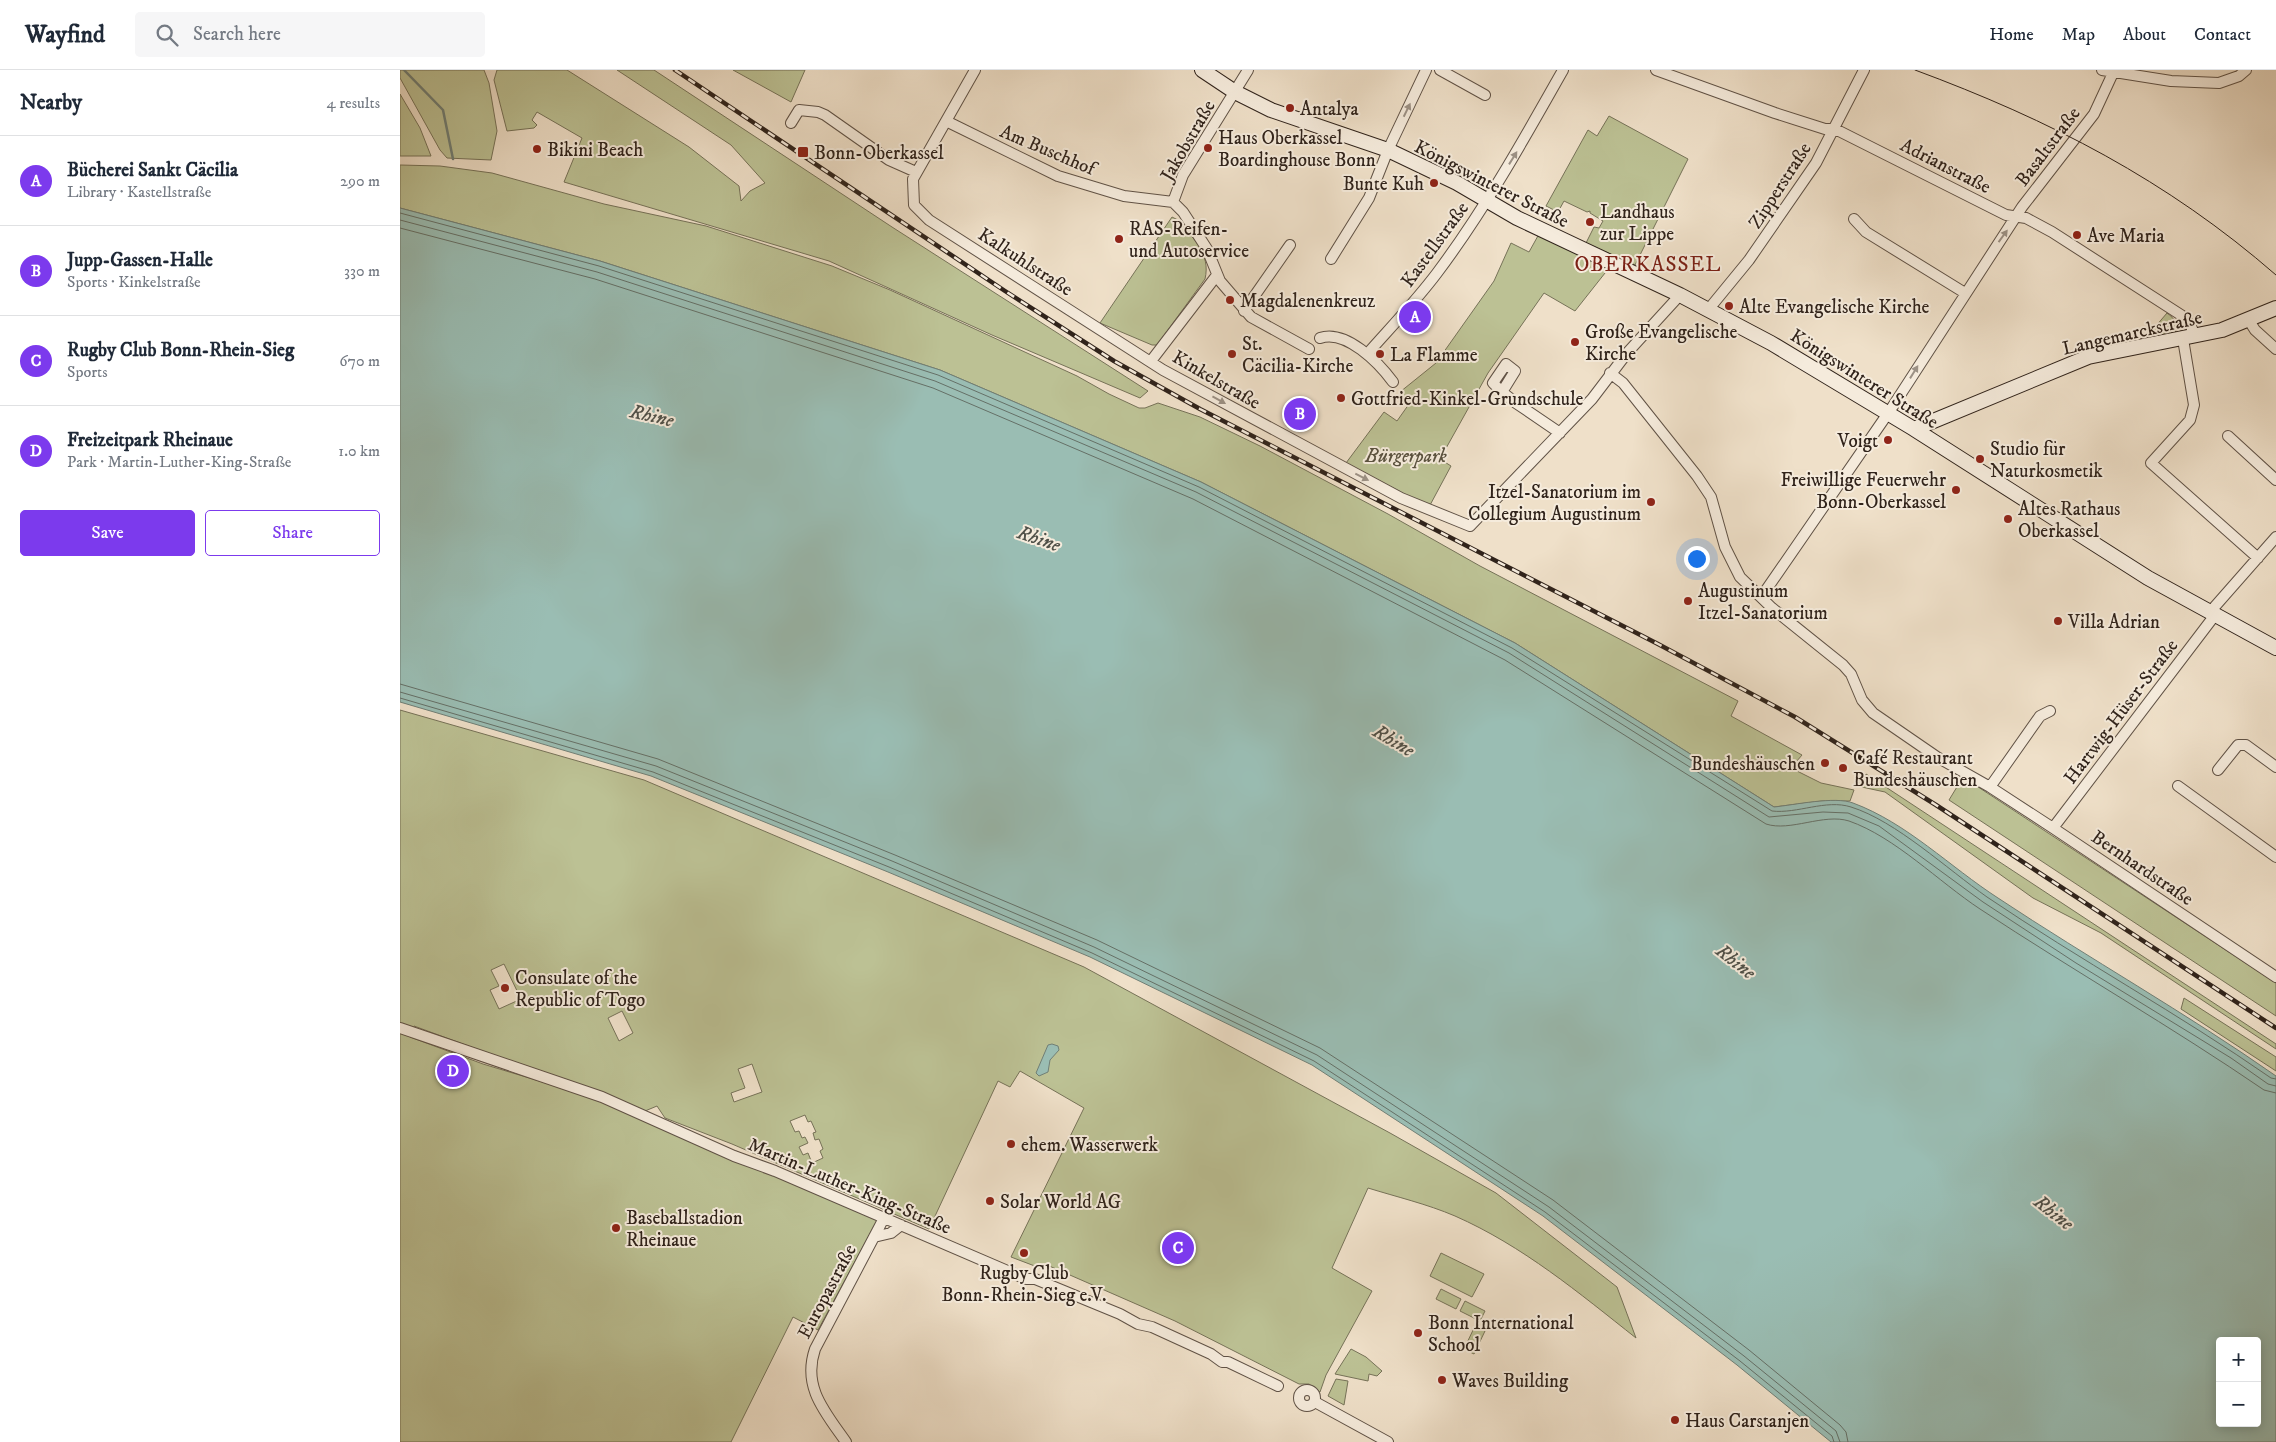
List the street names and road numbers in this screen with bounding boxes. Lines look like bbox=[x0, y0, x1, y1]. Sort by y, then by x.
street label: Jakobstraße bbox=[1155, 96, 1221, 187]
street label: Basaltstraße bbox=[2011, 103, 2085, 191]
street label: Am Buschhof bbox=[996, 120, 1101, 182]
street label: Adrianstraße bbox=[1896, 134, 1995, 199]
street label: Königswinterer Straße bbox=[1410, 135, 1572, 233]
street label: Zipperstraße bbox=[1744, 138, 1817, 233]
street label: Kastellstraße bbox=[1397, 198, 1474, 292]
street label: Kalkuhlstraße bbox=[974, 223, 1077, 301]
street label: Langemarckstraße bbox=[2060, 306, 2205, 361]
street label: Königswinterer Straße bbox=[1786, 324, 1943, 434]
street label: Kinkelstraße bbox=[1168, 346, 1265, 415]
street label: Hartwig-Hüser-Straße bbox=[2059, 635, 2183, 789]
street label: Bernhardstraße bbox=[2087, 826, 2198, 911]
street label: Martin-Luther-King-Straße bbox=[744, 1133, 955, 1240]
street label: Europastraße bbox=[793, 1241, 862, 1343]

